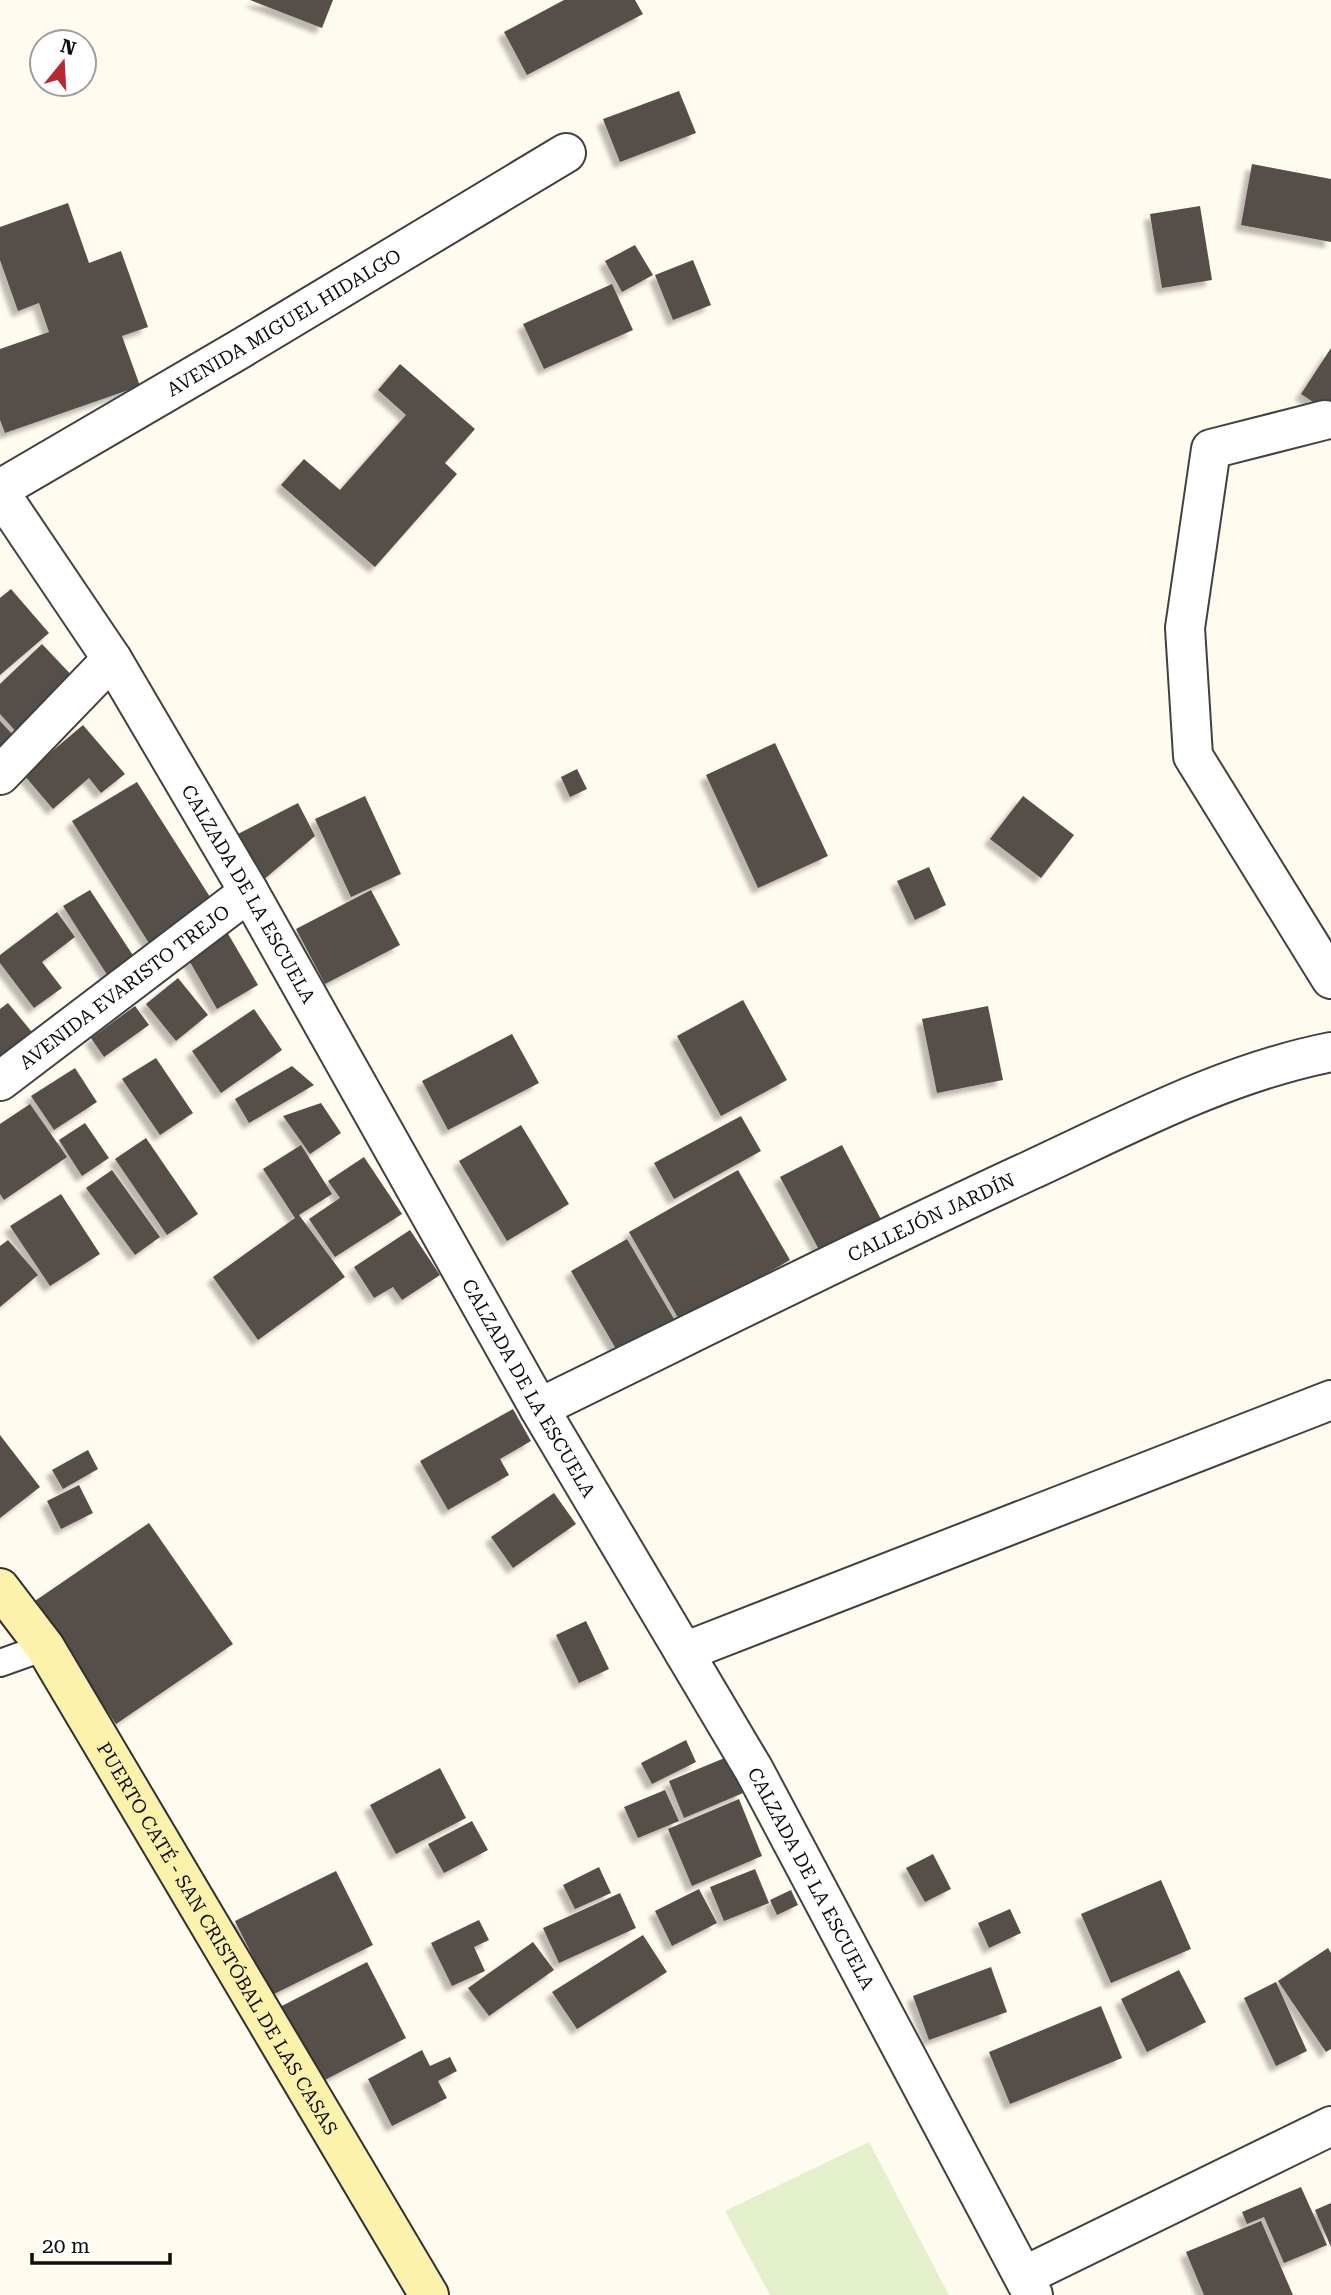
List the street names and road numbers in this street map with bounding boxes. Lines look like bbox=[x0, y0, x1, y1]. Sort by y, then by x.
street label: AVENIDA MIGUEL HIDALGO bbox=[163, 244, 405, 401]
street label: CALZADA DE LA ESCUELA bbox=[177, 781, 320, 1008]
street label: AVENIDA EVARISTO TREJO bbox=[15, 900, 234, 1074]
street label: CALLEJÓN JARDÍN bbox=[844, 1168, 1018, 1267]
street label: CALZADA DE LA ESCUELA bbox=[457, 1275, 601, 1502]
street label: PUERTO CATÉ - SAN CRISTÓBAL DE LAS CASAS bbox=[92, 1738, 343, 2139]
street label: CALZADA DE LA ESCUELA bbox=[743, 1763, 880, 1994]

